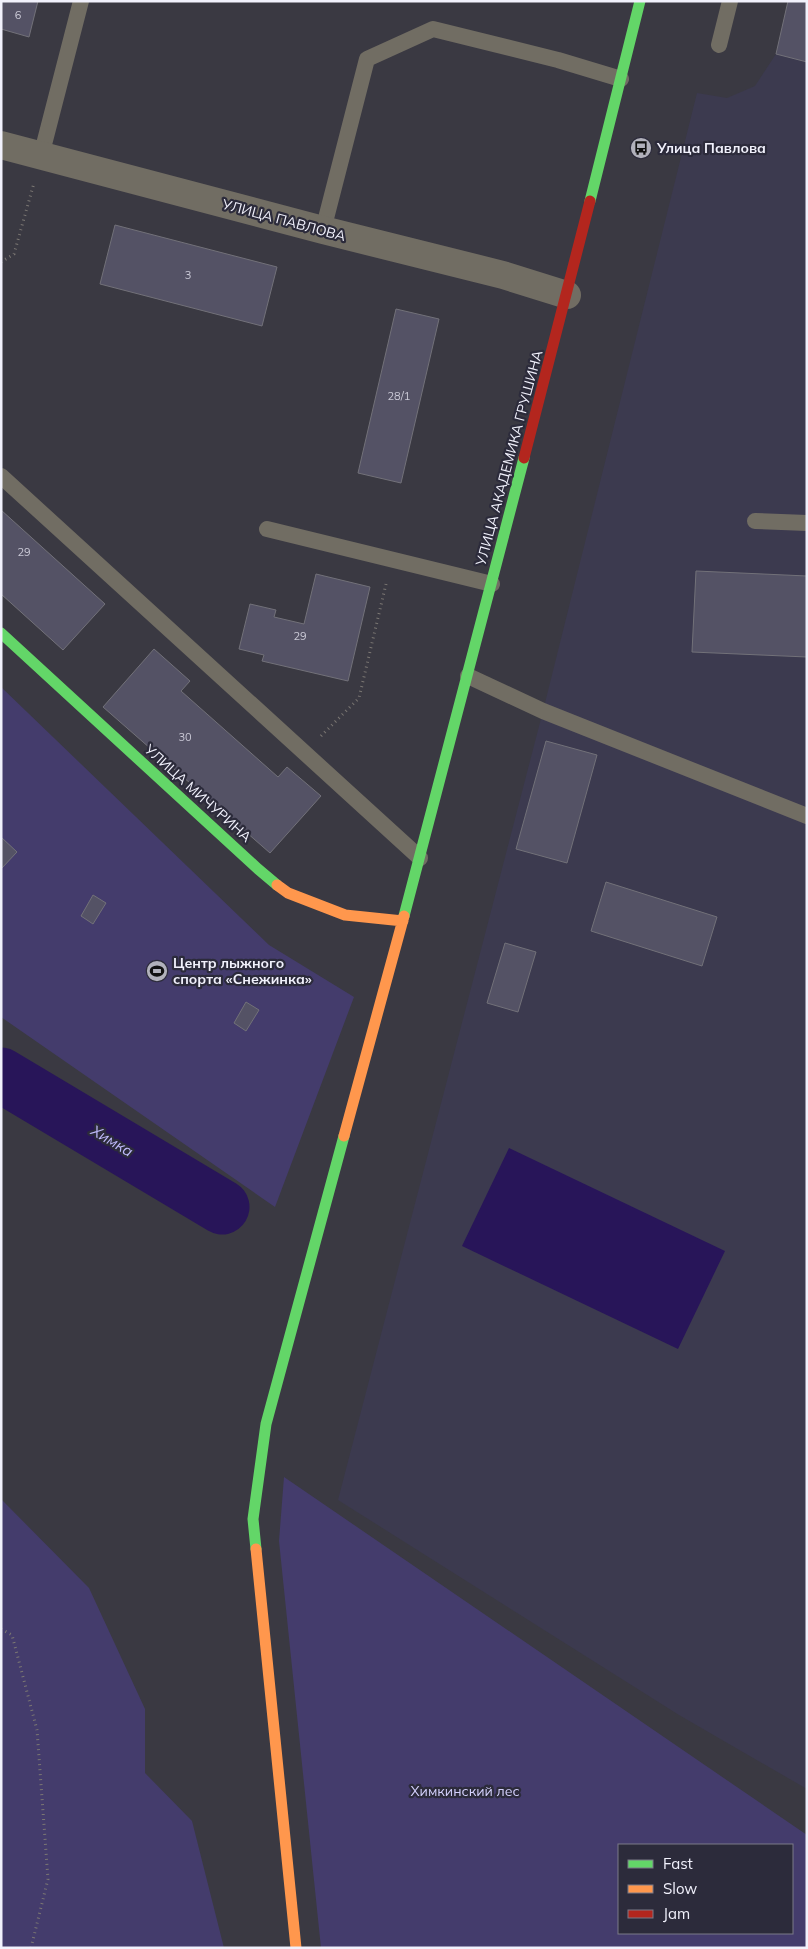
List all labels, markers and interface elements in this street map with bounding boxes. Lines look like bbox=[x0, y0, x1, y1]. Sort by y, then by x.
house number: 6 bbox=[15, 8, 22, 22]
bus stop icon: Улица Павлова bbox=[629, 136, 653, 160]
place label: Улица Павлова bbox=[656, 139, 766, 157]
street label: УЛИЦА ПАВЛОВА bbox=[219, 195, 348, 245]
house number: 3 bbox=[185, 268, 191, 282]
street label: УЛИЦА АКАДЕМИКА ГРУШИНА bbox=[471, 347, 547, 569]
house number: 28/1 bbox=[388, 389, 410, 403]
house number: 29 bbox=[17, 545, 31, 559]
house number: 29 bbox=[293, 629, 307, 643]
house number: 30 bbox=[178, 730, 192, 744]
street label: УЛИЦА МИЧУРИНА bbox=[140, 740, 256, 846]
place label: Центр лыжного спорта «Снежинка» bbox=[173, 954, 312, 988]
sports icon: Центр лыжного спорта «Снежинка» bbox=[145, 959, 169, 983]
water label: Химка bbox=[87, 1120, 137, 1161]
park label: Химкинский лес bbox=[410, 1782, 520, 1800]
legend bbox=[618, 1844, 793, 1934]
text: Fast bbox=[663, 1854, 693, 1873]
text: Slow bbox=[663, 1879, 697, 1898]
text: Jam bbox=[663, 1904, 690, 1923]

